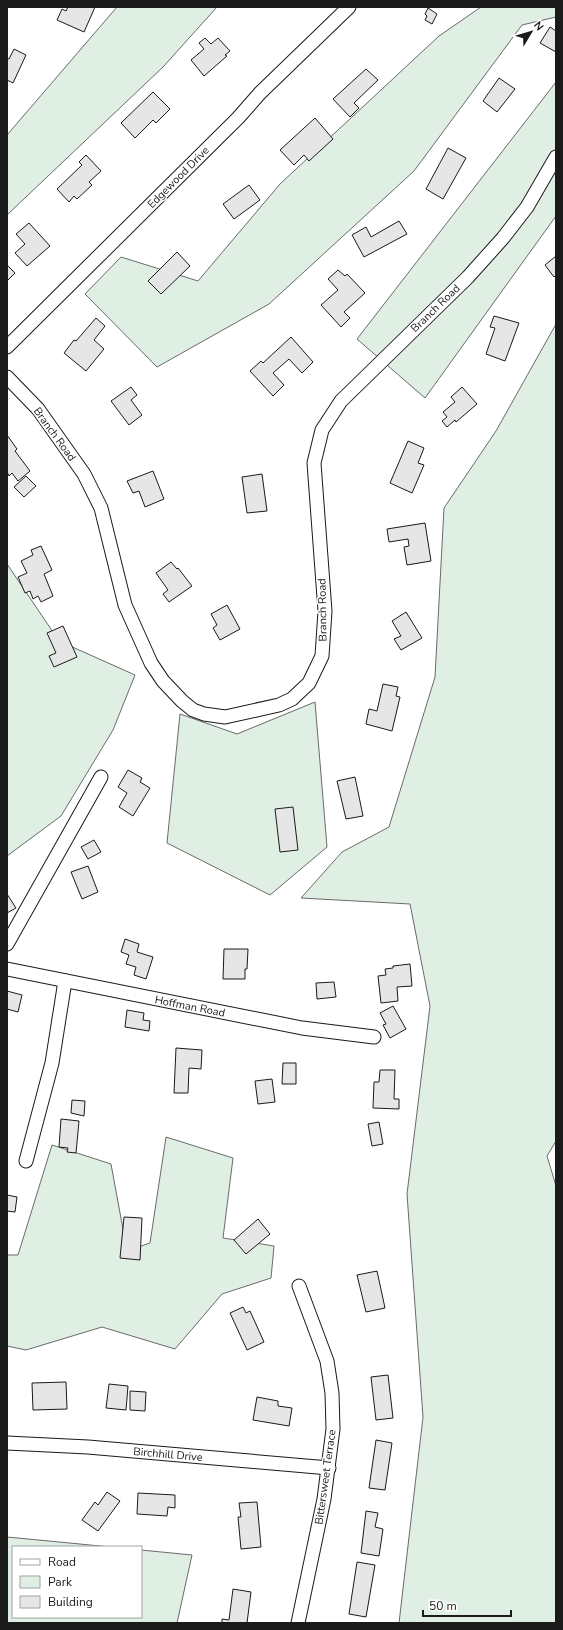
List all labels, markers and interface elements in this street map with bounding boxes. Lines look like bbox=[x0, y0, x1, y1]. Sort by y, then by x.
north arrow bbox=[511, 12, 551, 52]
text: N bbox=[530, 18, 547, 34]
street label: Edgewood Drive bbox=[144, 143, 213, 212]
street label: Branch Road bbox=[407, 281, 463, 336]
street label: Branch Road bbox=[30, 404, 79, 464]
street label: Branch Road bbox=[314, 578, 331, 642]
street label: Hoffman Road bbox=[153, 992, 226, 1021]
street label: Bittersweet Terrace bbox=[311, 1428, 340, 1526]
street label: Birchhill Drive bbox=[133, 1444, 203, 1465]
legend bbox=[12, 1546, 142, 1618]
text: Road bbox=[48, 1554, 76, 1570]
text: Park bbox=[48, 1574, 73, 1590]
scale bar bbox=[423, 1592, 511, 1618]
text: Building bbox=[48, 1594, 93, 1610]
text: 50 m bbox=[429, 1598, 457, 1614]

